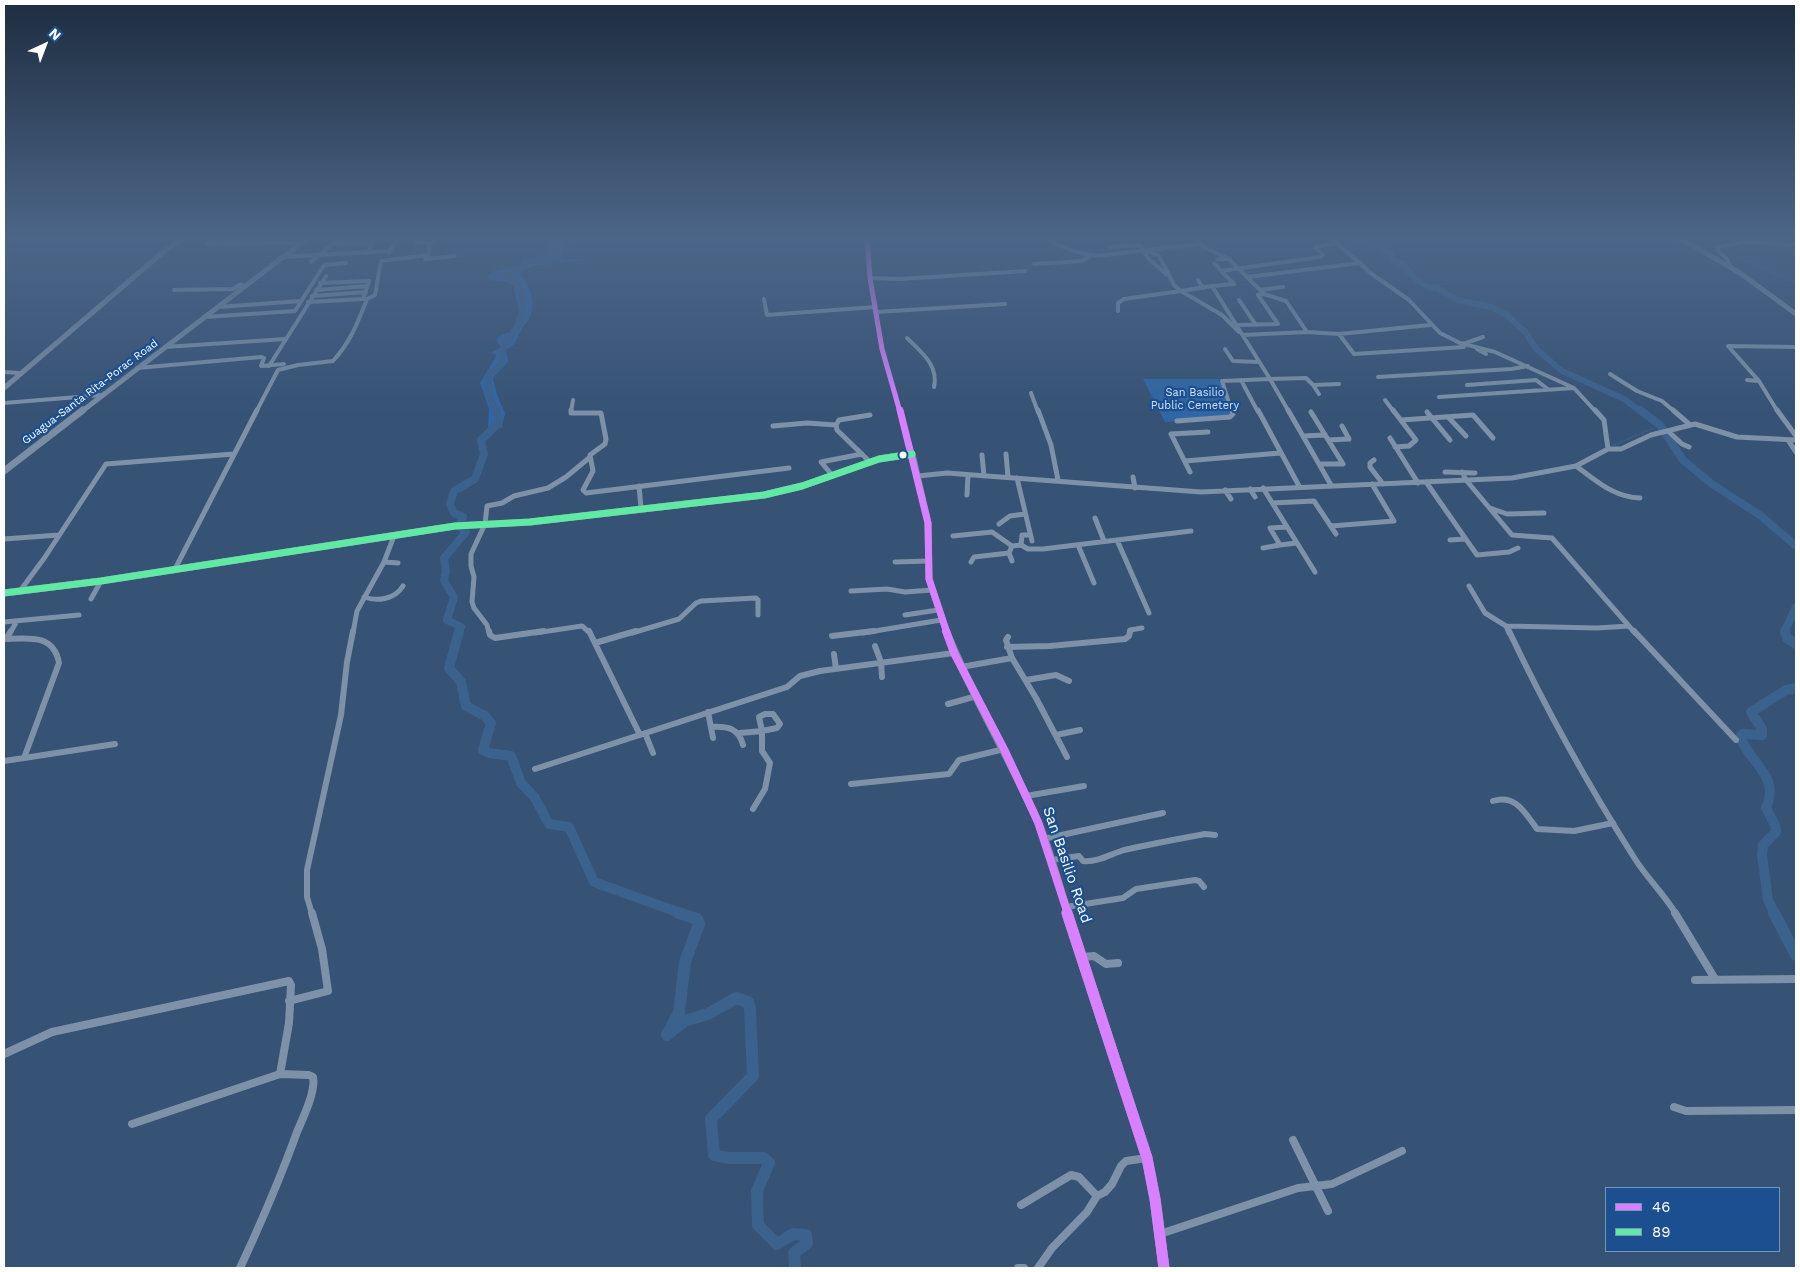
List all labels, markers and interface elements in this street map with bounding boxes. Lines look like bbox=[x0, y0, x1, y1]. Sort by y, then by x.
north arrow bbox=[20, 20, 70, 70]
text: N bbox=[46, 25, 64, 43]
street label: Guagua-Santa Rita-Porac Road bbox=[20, 337, 160, 447]
park label: San Basilio Public Cemetery bbox=[1151, 386, 1239, 412]
unlabelled marker bbox=[898, 450, 908, 460]
street label: San Basilio Road bbox=[1039, 804, 1095, 926]
legend bbox=[1605, 1187, 1780, 1252]
text: 46 bbox=[1652, 1198, 1670, 1216]
text: 89 bbox=[1652, 1223, 1671, 1241]

